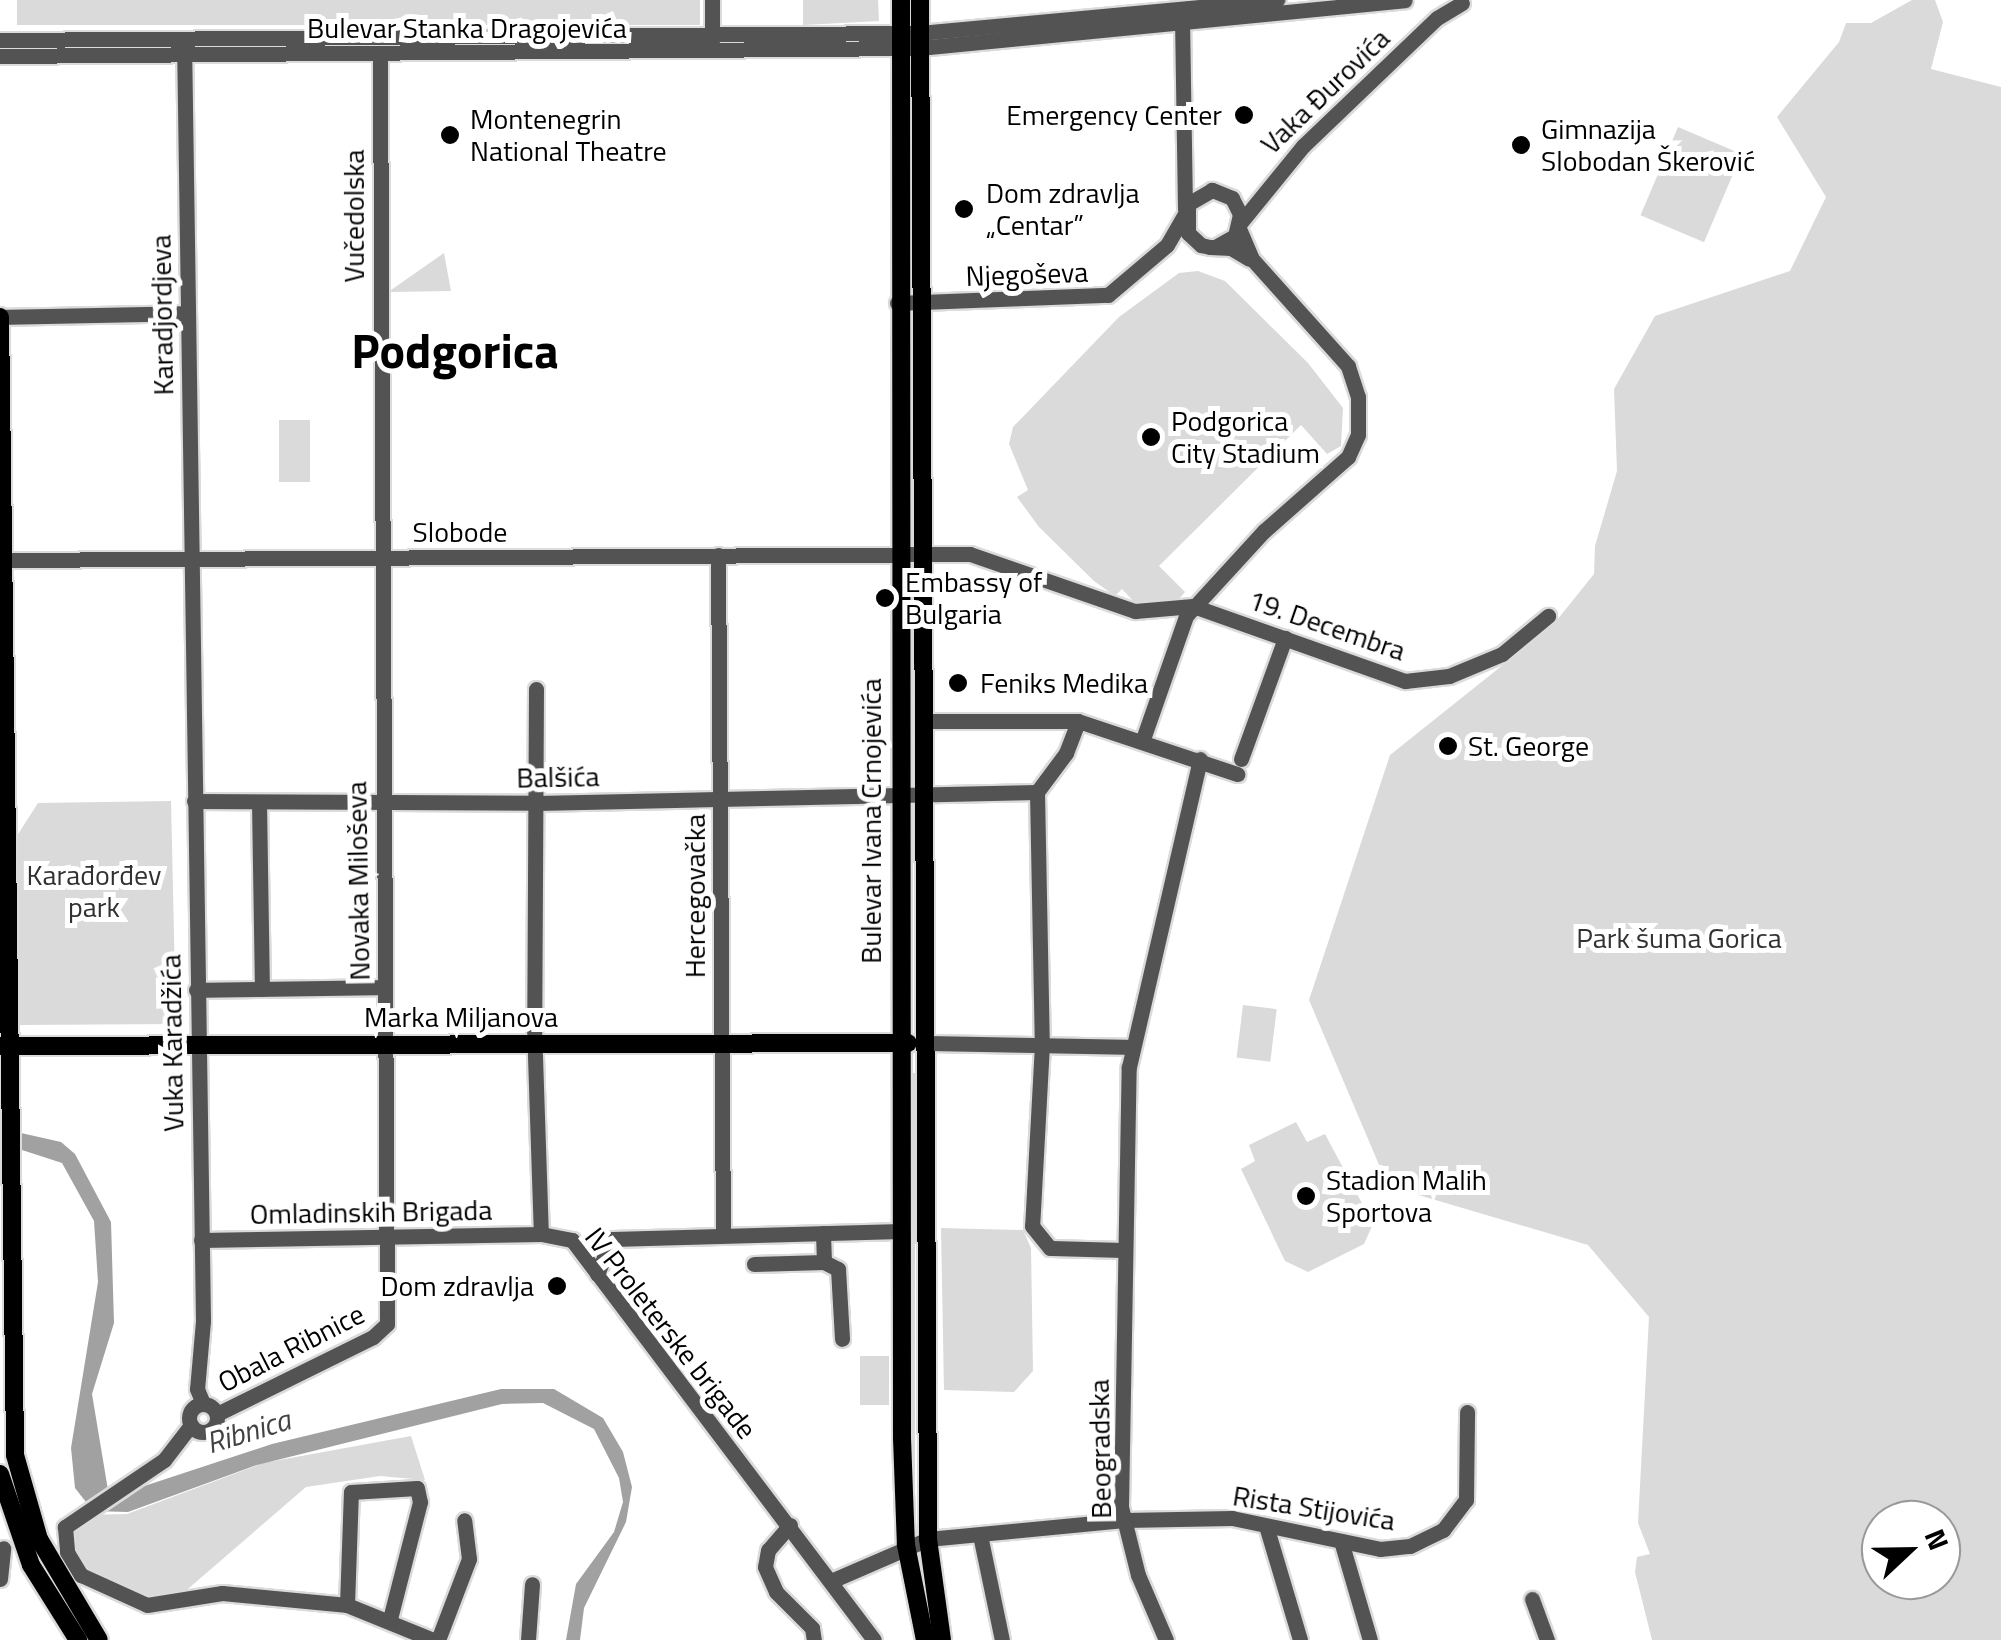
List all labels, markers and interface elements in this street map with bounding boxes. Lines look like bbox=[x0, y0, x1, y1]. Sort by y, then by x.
street label: Bulevar Stanka Dragojevića bbox=[307, 11, 627, 45]
street label: Vaka Đurovića bbox=[1254, 21, 1396, 161]
place label: Emergency Center bbox=[1006, 98, 1222, 132]
place label: Montenegrin National Theatre bbox=[470, 102, 667, 168]
marker: Emergency Center bbox=[1231, 102, 1257, 128]
place label: Gimnazija Slobodan Škerović bbox=[1541, 112, 1755, 178]
marker: Montenegrin National Theatre bbox=[439, 124, 461, 146]
marker: Gimnazija Slobodan Škerović bbox=[1510, 134, 1532, 156]
street label: Vučedolska bbox=[337, 149, 371, 283]
place label: Dom zdravlja „Centar” bbox=[986, 176, 1140, 242]
marker: Dom zdravlja „Centar” bbox=[951, 196, 977, 222]
street label: Karadjordjeva bbox=[144, 234, 180, 396]
street label: Njegoševa bbox=[965, 255, 1089, 293]
district label: Podgorica bbox=[351, 322, 559, 380]
place label: Podgorica City Stadium bbox=[1171, 404, 1320, 470]
marker: Podgorica City Stadium bbox=[1140, 426, 1162, 448]
street label: Slobode bbox=[413, 515, 507, 549]
place label: Embassy of Bulgaria bbox=[905, 565, 1042, 631]
street label: 19. Decembra bbox=[1244, 582, 1410, 668]
marker: Embassy of Bulgaria bbox=[874, 587, 896, 609]
place label: Feniks Medika bbox=[980, 666, 1148, 700]
marker: Feniks Medika bbox=[945, 670, 971, 696]
street label: Bulevar Ivana Crnojevića bbox=[854, 678, 888, 964]
place label: St. George bbox=[1468, 729, 1589, 763]
marker: St. George bbox=[1437, 735, 1459, 757]
street label: Balšića bbox=[516, 759, 600, 795]
street label: Novaka Miloševa bbox=[339, 781, 377, 981]
street label: Hercegovačka bbox=[678, 814, 712, 978]
park label: Karađorđev park bbox=[27, 858, 161, 924]
park label: Park šuma Gorica bbox=[1576, 921, 1782, 955]
street label: Vuka Karadžića bbox=[154, 954, 190, 1132]
street label: Marka Miljanova bbox=[364, 1000, 558, 1034]
place label: Stadion Malih Sportova bbox=[1326, 1163, 1487, 1229]
marker: Stadion Malih Sportova bbox=[1295, 1185, 1317, 1207]
street label: Omladinskih Brigada bbox=[249, 1193, 493, 1231]
street label: IV Proleterske brigade bbox=[578, 1221, 764, 1445]
place label: Dom zdravlja bbox=[380, 1269, 534, 1303]
marker: Dom zdravlja bbox=[544, 1273, 570, 1299]
street label: Obala Ribnice bbox=[212, 1297, 370, 1399]
street label: Beogradska bbox=[1082, 1379, 1118, 1519]
water label: Ribnica bbox=[202, 1401, 294, 1461]
street label: Rista Stijovića bbox=[1230, 1479, 1398, 1537]
north arrow bbox=[1861, 1500, 1961, 1600]
text: N bbox=[1914, 1522, 1961, 1556]

